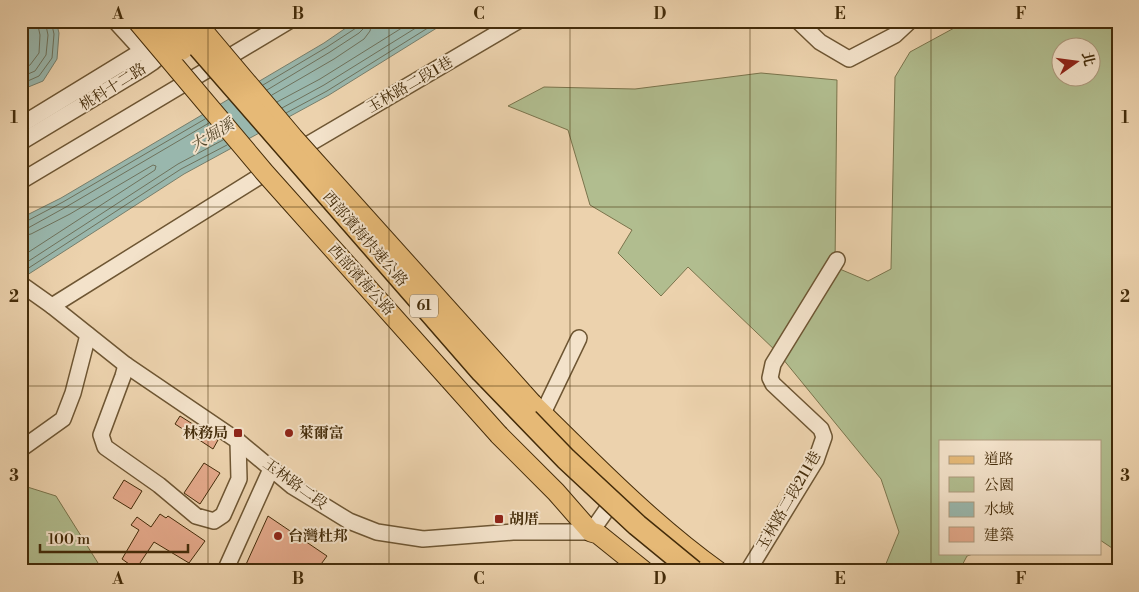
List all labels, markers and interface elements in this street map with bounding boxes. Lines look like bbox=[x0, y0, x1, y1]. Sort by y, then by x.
text: A bbox=[111, 4, 124, 24]
text: B bbox=[292, 4, 304, 24]
text: C bbox=[473, 4, 485, 24]
text: D bbox=[654, 4, 667, 24]
text: E bbox=[834, 4, 846, 24]
text: F bbox=[1015, 4, 1027, 24]
north arrow bbox=[1052, 38, 1102, 88]
text: 北 bbox=[1077, 50, 1098, 68]
street label: 玉林路二段1巷 bbox=[363, 53, 457, 117]
street label: 桃科十二路 bbox=[76, 59, 150, 115]
text: 1 bbox=[10, 108, 18, 128]
text: 1 bbox=[1121, 108, 1129, 128]
water label: 大堀溪 bbox=[186, 113, 239, 156]
street label: 西部濱海快速公路 bbox=[318, 187, 412, 291]
street label: 西部濱海公路 bbox=[324, 240, 398, 320]
text: 2 bbox=[9, 287, 19, 307]
text: 2 bbox=[1120, 287, 1130, 307]
road number: 61 bbox=[410, 294, 438, 318]
place label: 林務局 bbox=[183, 424, 228, 443]
place label: 萊爾富 bbox=[299, 424, 344, 443]
marker: 林務局 bbox=[232, 427, 244, 439]
marker: 萊爾富 bbox=[283, 427, 295, 439]
legend bbox=[939, 440, 1102, 554]
street label: 玉林路二段211巷 bbox=[753, 448, 825, 554]
text: 道路 bbox=[984, 450, 1014, 469]
street label: 玉林路二段 bbox=[259, 454, 331, 514]
text: 3 bbox=[9, 466, 19, 486]
text: 3 bbox=[1120, 466, 1130, 486]
text: 公園 bbox=[984, 476, 1014, 495]
text: 水域 bbox=[984, 500, 1014, 519]
place label: 胡厝 bbox=[509, 510, 539, 529]
marker: 胡厝 bbox=[493, 513, 505, 525]
scale bar bbox=[40, 522, 188, 554]
text: 建築 bbox=[984, 526, 1014, 545]
place label: 台灣杜邦 bbox=[288, 527, 348, 546]
text: 100 m bbox=[48, 530, 90, 549]
marker: 台灣杜邦 bbox=[272, 530, 284, 542]
text: A bbox=[111, 569, 124, 589]
text: B bbox=[292, 569, 304, 589]
text: C bbox=[473, 569, 485, 589]
text: D bbox=[654, 569, 667, 589]
text: E bbox=[834, 569, 846, 589]
text: F bbox=[1015, 569, 1027, 589]

